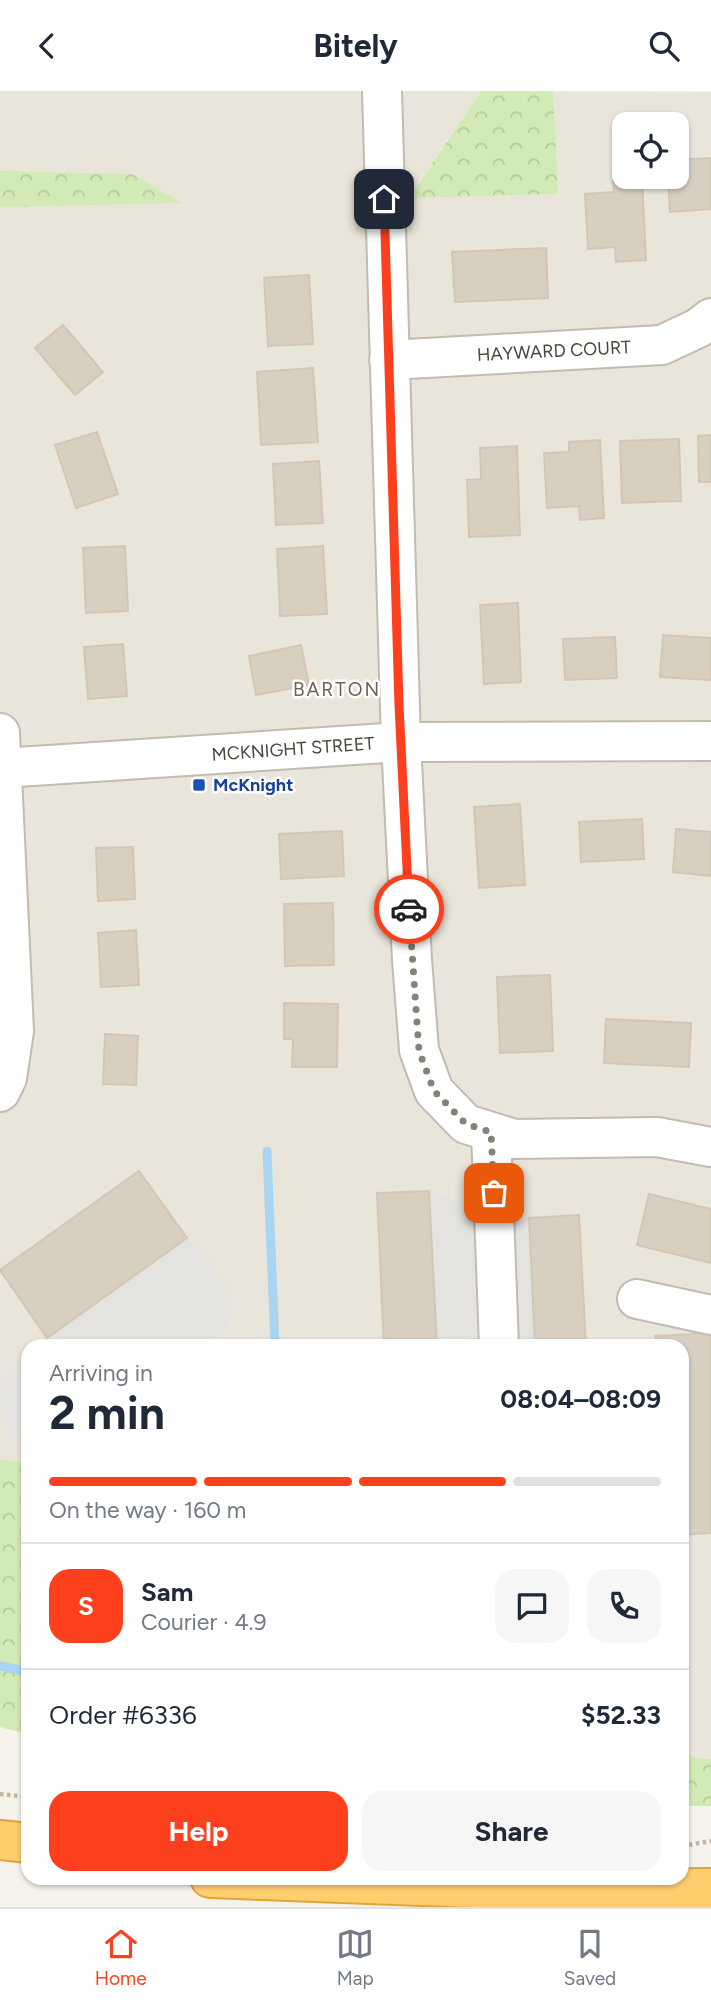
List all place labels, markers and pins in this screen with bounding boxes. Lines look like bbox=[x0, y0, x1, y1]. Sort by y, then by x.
pin bbox=[354, 169, 414, 229]
place label: McKnight bbox=[213, 774, 293, 796]
marker: McKnight bbox=[191, 777, 207, 793]
pin bbox=[464, 1163, 524, 1223]

